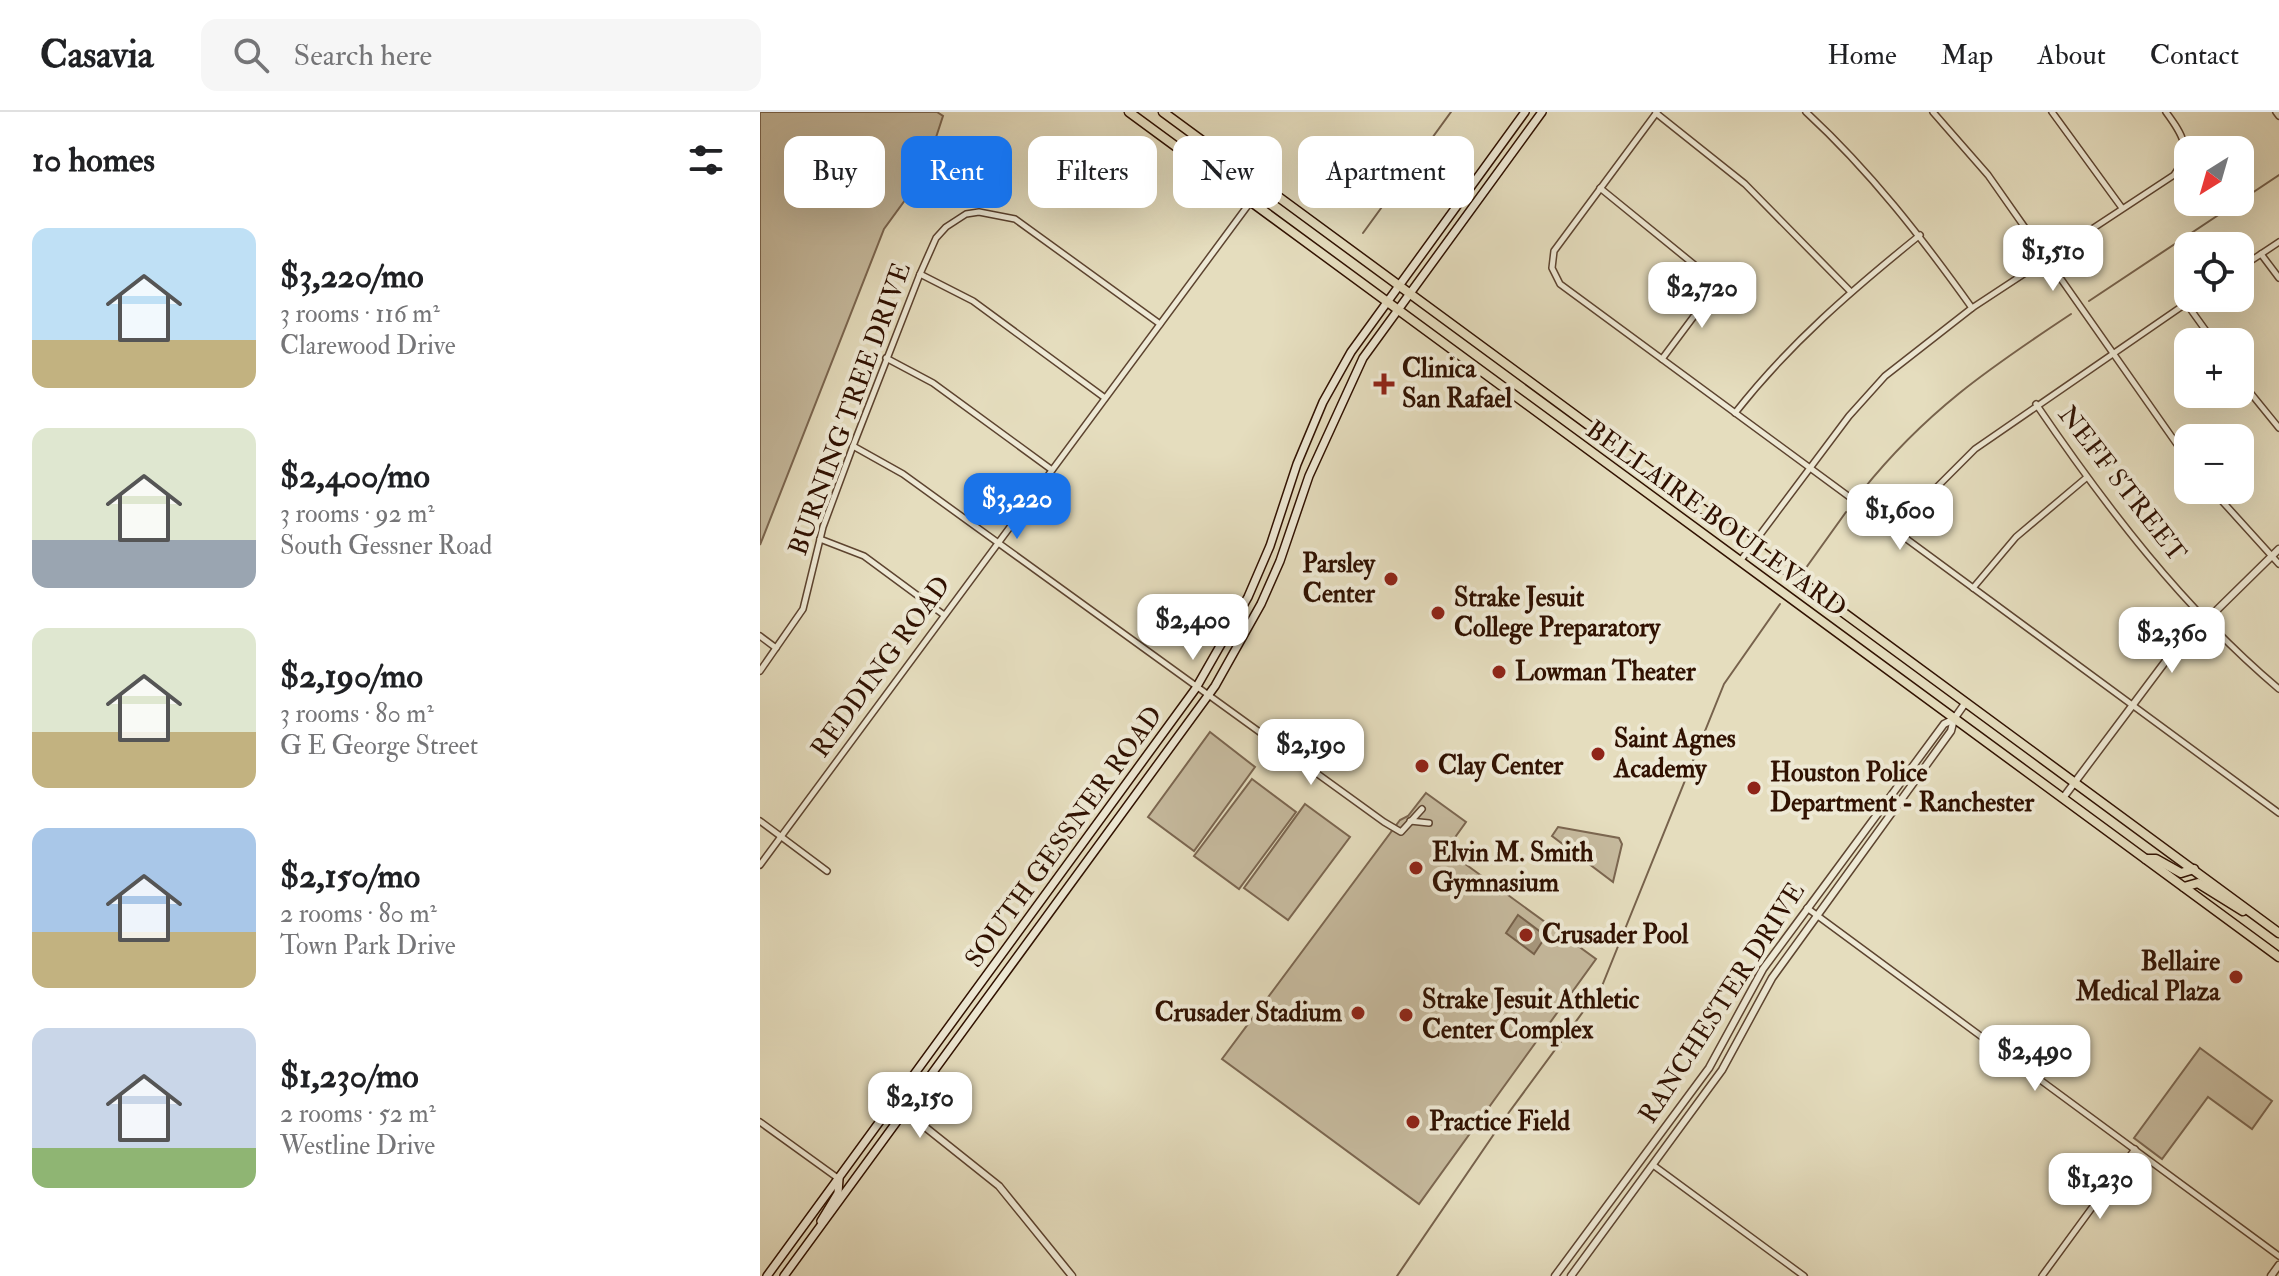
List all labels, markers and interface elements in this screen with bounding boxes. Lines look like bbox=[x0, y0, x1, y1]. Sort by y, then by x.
search box bbox=[201, 19, 761, 91]
text: Casavia bbox=[40, 31, 153, 79]
icon: search bbox=[229, 33, 273, 77]
text: Search here bbox=[293, 37, 432, 74]
text: Home bbox=[1827, 38, 1897, 73]
text: Map bbox=[1941, 38, 1993, 73]
text: About bbox=[2037, 38, 2106, 73]
text: Contact bbox=[2150, 38, 2239, 73]
chip: Buy bbox=[784, 136, 885, 208]
chip: Rent bbox=[901, 136, 1012, 208]
chip: Filters bbox=[1028, 136, 1157, 208]
chip: New bbox=[1173, 136, 1282, 208]
chip: Apartment bbox=[1298, 136, 1474, 208]
north arrow bbox=[2174, 136, 2254, 216]
map controls bbox=[2174, 136, 2254, 504]
icon: filters bbox=[684, 138, 728, 182]
text: 10 homes bbox=[32, 139, 155, 182]
pin: $1,510 bbox=[1988, 225, 2118, 293]
button: locate bbox=[2174, 232, 2254, 312]
text: $1,510 bbox=[2021, 235, 2085, 267]
text: $3,220/mo bbox=[280, 255, 424, 298]
street label: BURNING TREE DRIVE bbox=[782, 258, 918, 560]
icon: home bbox=[96, 260, 192, 356]
pin: $2,720 bbox=[1637, 262, 1767, 330]
text: $2,720 bbox=[1666, 272, 1738, 304]
text: 3 rooms · 116 m² bbox=[280, 298, 440, 330]
button: + bbox=[2174, 328, 2254, 408]
text: Clarewood Drive bbox=[280, 330, 456, 362]
place label: Clinica San Rafael bbox=[1402, 353, 1512, 415]
marker: Clinica San Rafael bbox=[1373, 373, 1395, 395]
street label: NEFF STREET bbox=[2051, 400, 2193, 568]
street label: BELLAIRE BOULEVARD bbox=[1580, 414, 1852, 624]
button: − bbox=[2174, 424, 2254, 504]
text: $2,400/mo bbox=[280, 455, 430, 498]
icon: home bbox=[96, 460, 192, 556]
pin: $3,220 bbox=[952, 473, 1082, 541]
text: $3,220 bbox=[982, 483, 1052, 515]
pin: $1,600 bbox=[1835, 484, 1965, 552]
text: $1,600 bbox=[1865, 494, 1935, 526]
text: 3 rooms · 92 m² bbox=[280, 498, 435, 530]
text: South Gessner Road bbox=[280, 530, 492, 562]
place label: Parsley Center bbox=[1302, 548, 1377, 610]
street label: REDDING ROAD bbox=[804, 570, 958, 764]
marker: Parsley Center bbox=[1382, 570, 1400, 588]
place label: Strake Jesuit College Preparatory bbox=[1454, 582, 1662, 645]
pin: $2,400 bbox=[1128, 594, 1258, 662]
text: $2,400 bbox=[1155, 604, 1231, 636]
marker: Strake Jesuit College Preparatory bbox=[1429, 604, 1447, 622]
pin: $2,360 bbox=[2107, 607, 2237, 675]
text: $2,360 bbox=[2137, 617, 2207, 649]
text: $2,190/mo bbox=[280, 655, 423, 698]
place label: Lowman Theater bbox=[1515, 656, 1696, 688]
icon: home bbox=[96, 660, 192, 756]
marker: Lowman Theater bbox=[1490, 663, 1508, 681]
text: 3 rooms · 80 m² bbox=[280, 698, 434, 730]
street label: SOUTH GESSNER ROAD bbox=[958, 700, 1170, 974]
pin: $2,190 bbox=[1246, 719, 1376, 787]
place label: Saint Agnes Academy bbox=[1613, 723, 1736, 786]
text: $2,190 bbox=[1276, 729, 1346, 761]
text: G E George Street bbox=[280, 730, 478, 762]
marker: Saint Agnes Academy bbox=[1589, 745, 1607, 763]
place label: Clay Center bbox=[1438, 750, 1564, 783]
marker: Clay Center bbox=[1413, 757, 1431, 775]
place label: Houston Police Department - Ranchester bbox=[1770, 757, 2034, 820]
marker: Houston Police Department - Ranchester bbox=[1745, 779, 1763, 797]
place label: Elvin M. Smith Gymnasium bbox=[1432, 837, 1594, 900]
text: $2,150/mo bbox=[280, 855, 420, 898]
marker: Elvin M. Smith Gymnasium bbox=[1407, 859, 1425, 877]
icon: home bbox=[96, 860, 192, 956]
street label: RANCHESTER DRIVE bbox=[1632, 877, 1812, 1129]
text: 2 rooms · 80 m² bbox=[280, 898, 437, 930]
place label: Crusader Pool bbox=[1542, 919, 1689, 951]
marker: Crusader Pool bbox=[1517, 926, 1535, 944]
text: Town Park Drive bbox=[280, 930, 456, 962]
place label: Bellaire Medical Plaza bbox=[2075, 946, 2221, 1008]
marker: Bellaire Medical Plaza bbox=[2227, 968, 2245, 986]
place label: Strake Jesuit Athletic Center Complex bbox=[1422, 984, 1640, 1047]
place label: Crusader Stadium bbox=[1155, 997, 1343, 1029]
marker: Crusader Stadium bbox=[1349, 1004, 1367, 1022]
marker: Strake Jesuit Athletic Center Complex bbox=[1397, 1006, 1415, 1024]
pin: $2,490 bbox=[1970, 1025, 2100, 1093]
text: $2,490 bbox=[1997, 1035, 2073, 1067]
text: $1,230/mo bbox=[280, 1055, 419, 1098]
icon: home bbox=[96, 1060, 192, 1156]
pin: $2,150 bbox=[855, 1072, 985, 1140]
text: $2,150 bbox=[886, 1082, 954, 1114]
text: 2 rooms · 52 m² bbox=[280, 1098, 436, 1130]
place label: Practice Field bbox=[1429, 1106, 1570, 1138]
marker: Practice Field bbox=[1404, 1113, 1422, 1131]
text: Westline Drive bbox=[280, 1130, 435, 1162]
pin: $1,230 bbox=[2035, 1153, 2165, 1221]
text: $1,230 bbox=[2067, 1163, 2133, 1195]

